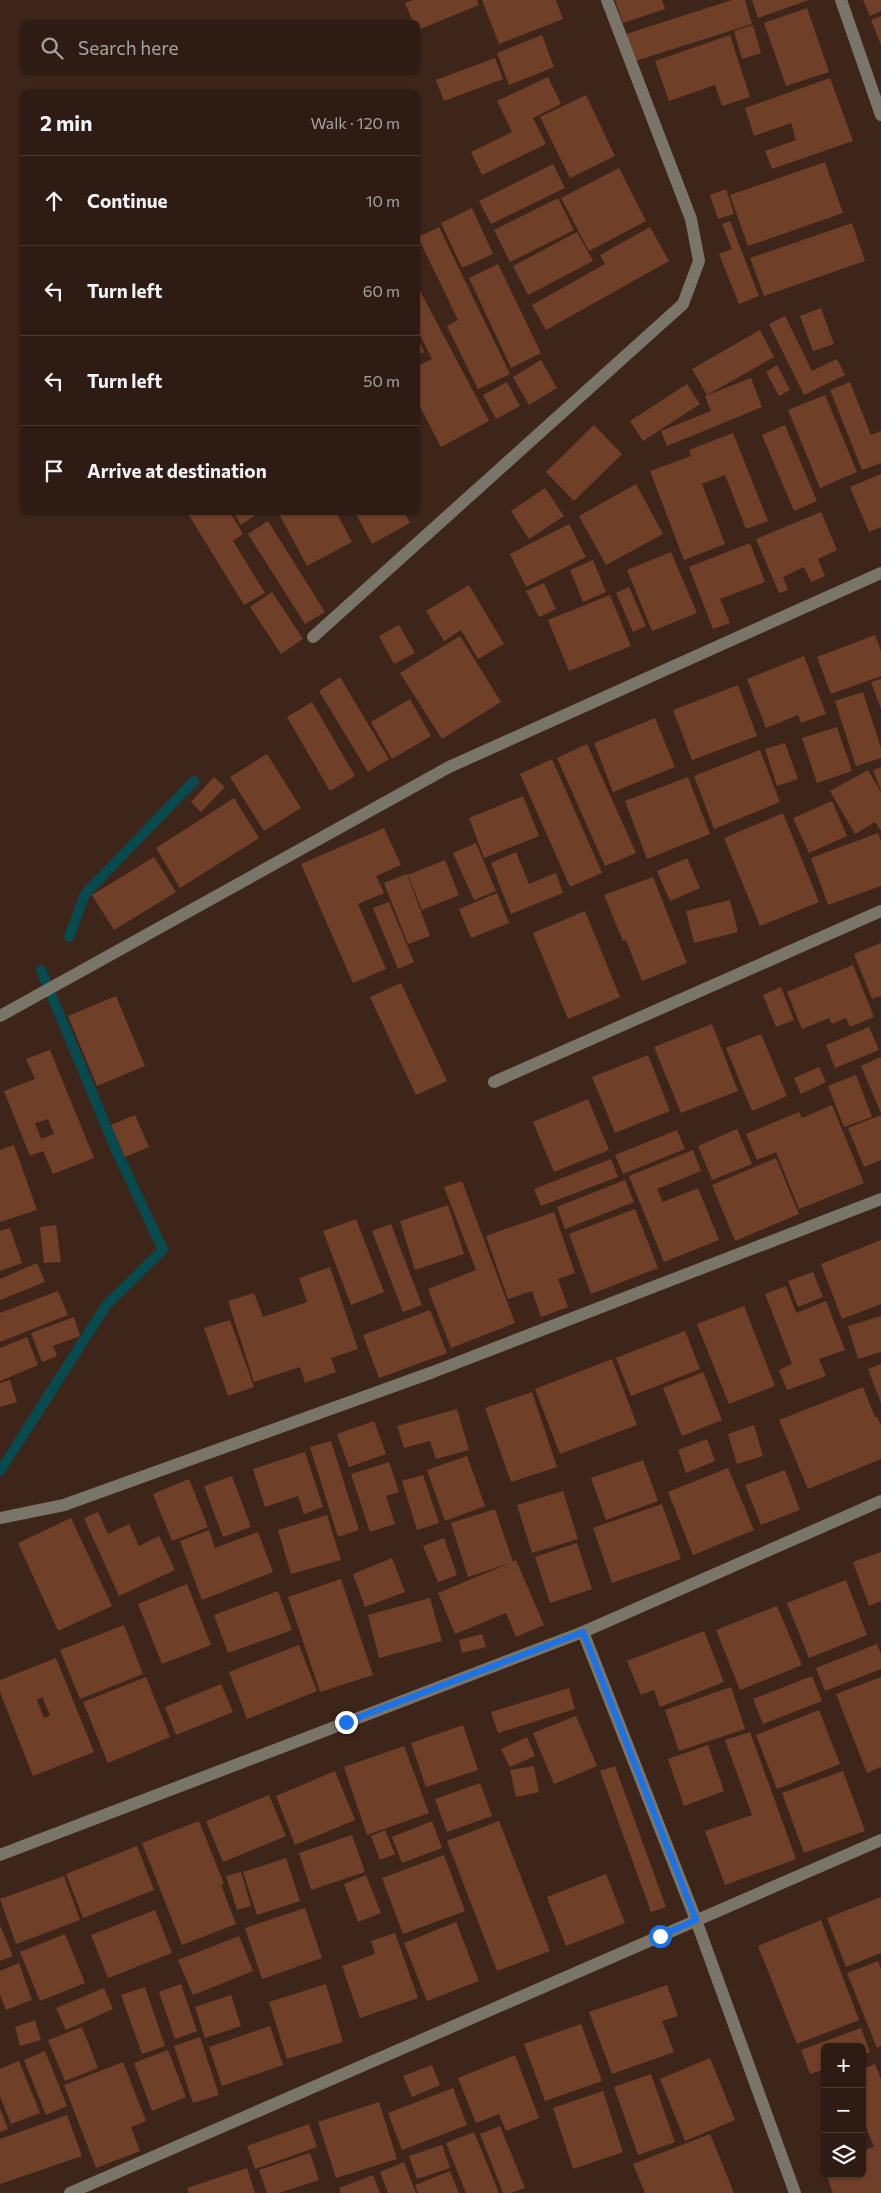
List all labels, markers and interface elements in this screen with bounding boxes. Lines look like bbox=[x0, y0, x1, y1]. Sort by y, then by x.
search box bbox=[20, 20, 420, 75]
icon: search bbox=[38, 34, 66, 62]
text: Search here bbox=[78, 36, 178, 59]
text: 2 min bbox=[40, 110, 92, 135]
text: Walk · 120 m bbox=[310, 113, 400, 132]
icon: ahead bbox=[40, 187, 68, 215]
text: Continue bbox=[87, 189, 167, 212]
text: 10 m bbox=[366, 191, 400, 210]
icon: left bbox=[40, 277, 68, 305]
text: Turn left bbox=[87, 279, 162, 302]
text: 60 m bbox=[363, 281, 400, 300]
icon: left bbox=[40, 367, 68, 395]
text: Turn left bbox=[87, 369, 162, 392]
text: 50 m bbox=[363, 371, 400, 390]
icon: arrive bbox=[40, 457, 68, 485]
text: Arrive at destination bbox=[87, 459, 267, 482]
route end bbox=[335, 1711, 358, 1734]
route start bbox=[649, 1925, 672, 1948]
map controls bbox=[821, 2043, 866, 2178]
button: + bbox=[821, 2043, 866, 2088]
button: − bbox=[821, 2088, 866, 2133]
button: layers bbox=[821, 2133, 866, 2178]

